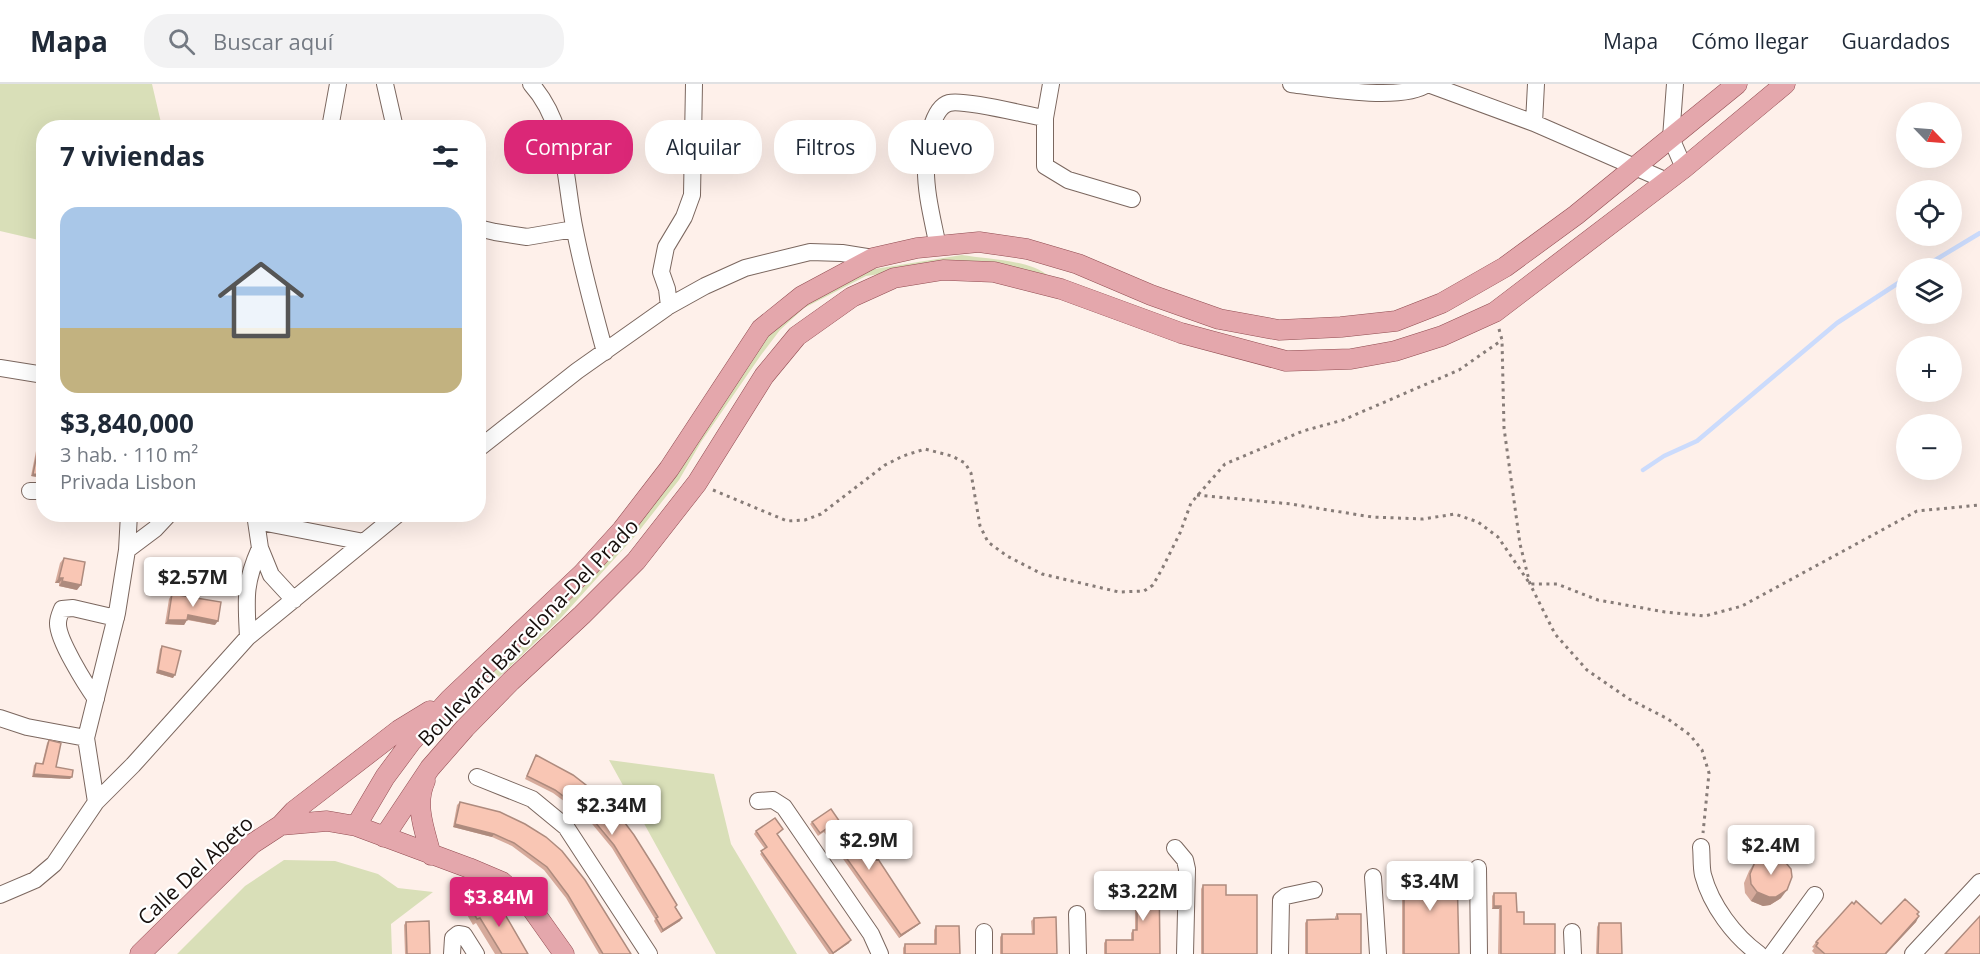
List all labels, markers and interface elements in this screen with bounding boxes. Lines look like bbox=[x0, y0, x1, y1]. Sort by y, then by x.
search box bbox=[144, 14, 564, 68]
text: Mapa bbox=[30, 22, 108, 60]
icon: search bbox=[165, 25, 198, 58]
text: Buscar aquí bbox=[213, 26, 333, 56]
text: Mapa bbox=[1603, 27, 1658, 55]
text: Cómo llegar bbox=[1691, 27, 1809, 55]
text: Guardados bbox=[1842, 27, 1950, 55]
north arrow bbox=[1896, 102, 1962, 168]
map controls bbox=[1896, 102, 1962, 480]
chip: Comprar bbox=[504, 120, 633, 174]
chip: Alquilar bbox=[645, 120, 762, 174]
chip: Filtros bbox=[774, 120, 876, 174]
chip: Nuevo bbox=[888, 120, 994, 174]
text: 7 viviendas bbox=[60, 138, 205, 174]
icon: filters bbox=[429, 140, 462, 173]
button: locate bbox=[1896, 180, 1962, 246]
icon: home bbox=[207, 246, 315, 354]
button: layers bbox=[1896, 258, 1962, 324]
button: + bbox=[1896, 336, 1962, 402]
text: $3,840,000 bbox=[60, 405, 194, 441]
button: − bbox=[1896, 414, 1962, 480]
text: 3 hab. · 110 m² bbox=[60, 441, 198, 468]
text: Privada Lisbon bbox=[60, 468, 196, 495]
street label: Boulevard Barcelona-Del Prado bbox=[412, 512, 644, 752]
pin: $2.57M bbox=[144, 557, 242, 608]
text: $2.57M bbox=[158, 563, 228, 590]
pin: $2.34M bbox=[563, 785, 661, 836]
text: $2.34M bbox=[577, 791, 647, 818]
street label: Calle Del Abeto bbox=[131, 809, 259, 931]
pin: $2.9M bbox=[827, 820, 911, 871]
pin: $2.4M bbox=[1729, 825, 1813, 876]
text: $2.9M bbox=[840, 826, 898, 853]
text: $2.4M bbox=[1742, 831, 1800, 858]
pin: $3.4M bbox=[1388, 861, 1472, 912]
text: $3.4M bbox=[1401, 867, 1459, 894]
pin: $3.22M bbox=[1094, 871, 1192, 922]
pin: $3.84M bbox=[450, 877, 548, 928]
text: $3.22M bbox=[1108, 877, 1178, 904]
text: $3.84M bbox=[464, 883, 534, 910]

